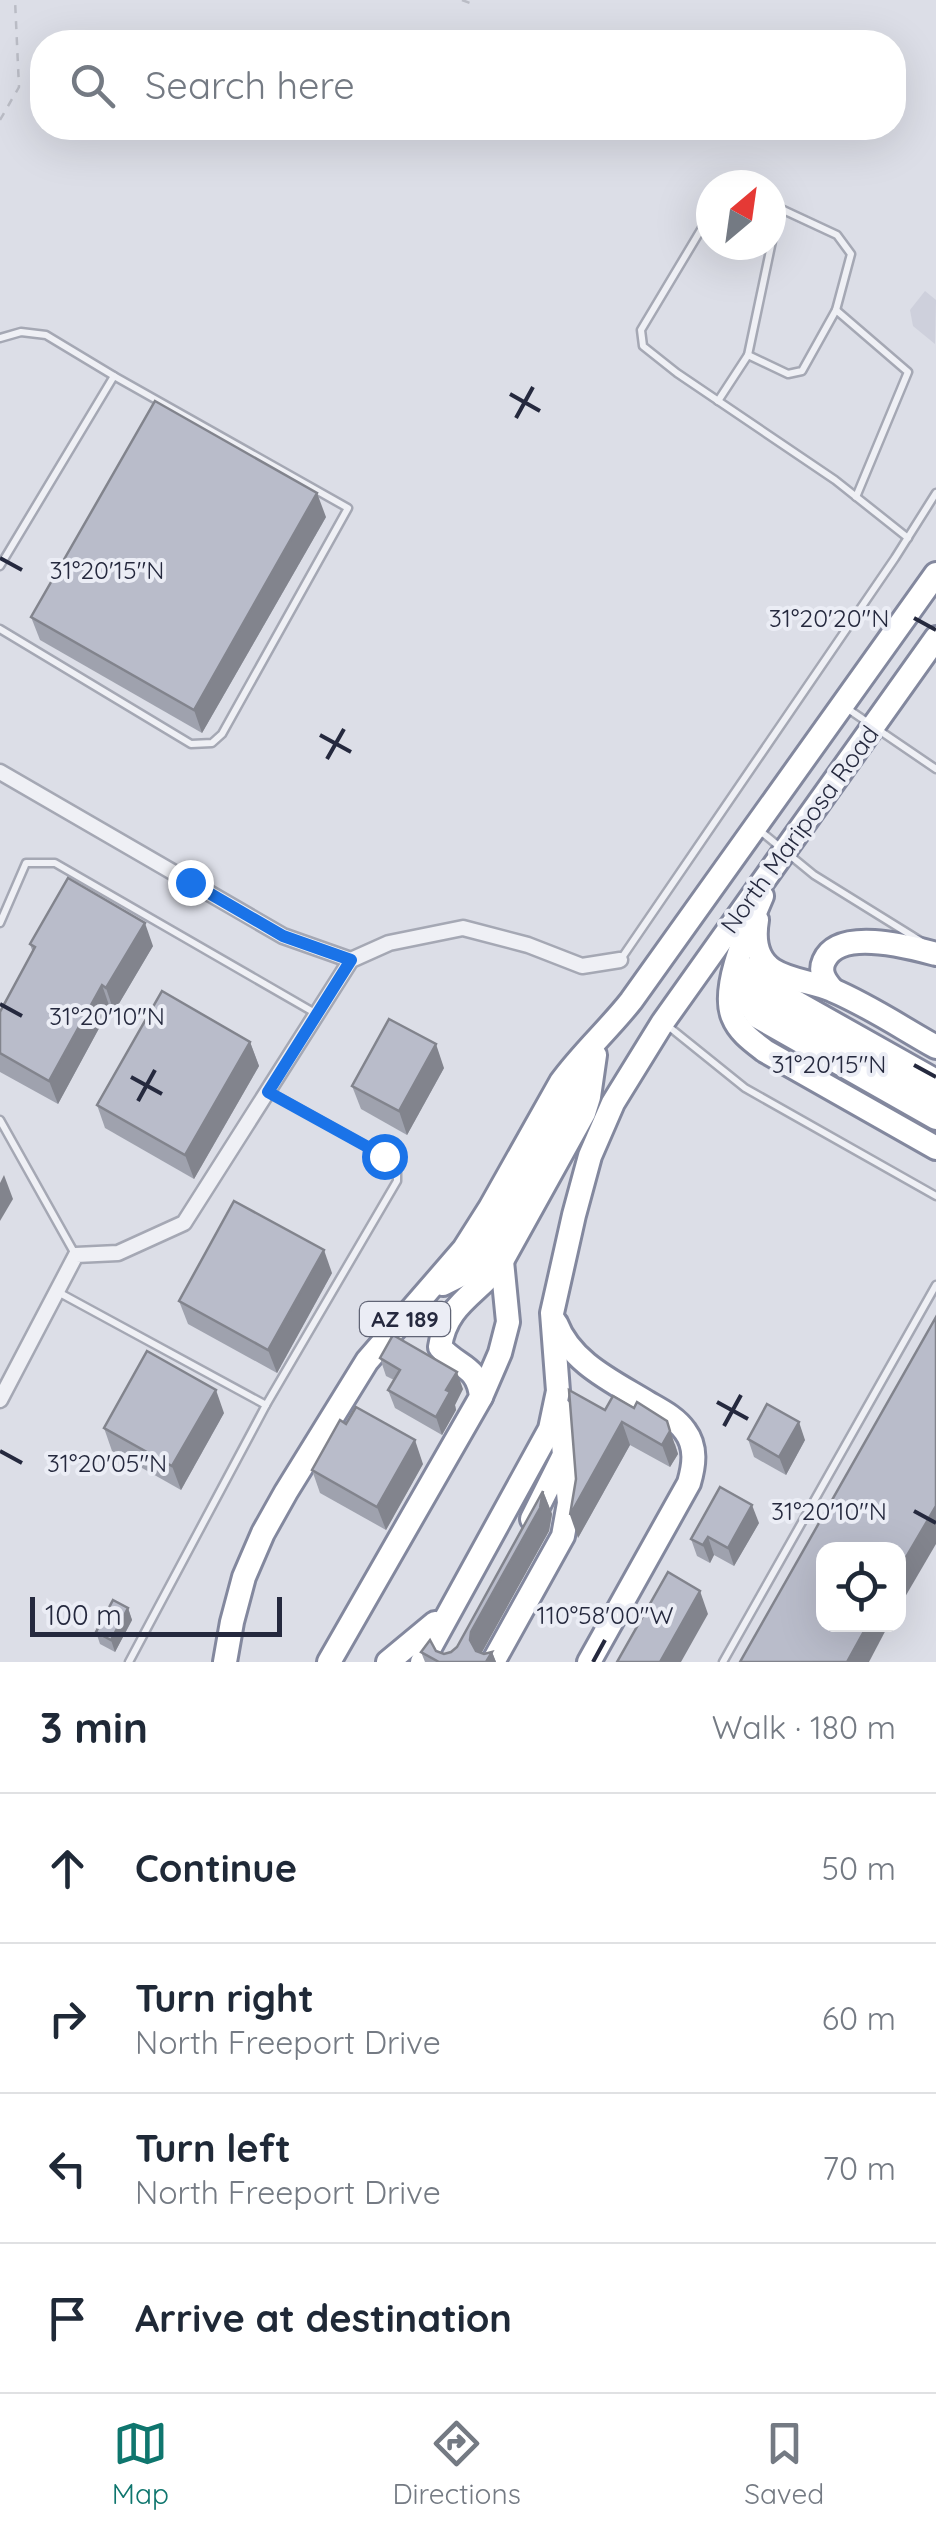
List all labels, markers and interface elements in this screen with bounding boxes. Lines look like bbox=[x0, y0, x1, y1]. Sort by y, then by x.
search box bbox=[30, 30, 906, 140]
icon: search bbox=[65, 58, 120, 113]
text: Search here bbox=[145, 61, 355, 109]
north arrow bbox=[696, 170, 786, 260]
text: 31°20'15"N bbox=[50, 554, 164, 585]
text: 31°20'20"N bbox=[769, 602, 889, 633]
street label: North Mariposa Road bbox=[713, 719, 885, 939]
route end bbox=[168, 860, 214, 906]
text: 31°20'10"N bbox=[49, 1000, 165, 1031]
text: 31°20'15"N bbox=[772, 1048, 886, 1079]
route start bbox=[362, 1134, 408, 1180]
road number: AZ 189 bbox=[360, 1302, 450, 1336]
text: 31°20'05"N bbox=[47, 1447, 167, 1478]
text: 31°20'10"N bbox=[771, 1495, 887, 1526]
map controls bbox=[816, 1542, 906, 1632]
button: locate bbox=[816, 1542, 906, 1632]
scale bar bbox=[30, 1592, 282, 1636]
text: 100 m bbox=[45, 1597, 122, 1632]
text: 110°58'00"W bbox=[536, 1599, 674, 1630]
text: 3 min bbox=[40, 1701, 148, 1754]
text: Walk · 180 m bbox=[712, 1707, 896, 1747]
icon: ahead bbox=[40, 1841, 95, 1896]
text: Continue bbox=[135, 1844, 297, 1892]
text: 50 m bbox=[822, 1848, 896, 1888]
text: Turn right bbox=[135, 1974, 314, 2022]
icon: right bbox=[40, 1991, 95, 2046]
text: 60 m bbox=[822, 1998, 896, 2038]
text: North Freeport Drive bbox=[135, 2022, 441, 2062]
text: Turn left bbox=[135, 2124, 291, 2172]
icon: left bbox=[40, 2141, 95, 2196]
text: 70 m bbox=[823, 2148, 896, 2188]
text: North Freeport Drive bbox=[135, 2172, 441, 2212]
icon: arrive bbox=[40, 2291, 95, 2346]
text: Arrive at destination bbox=[135, 2294, 512, 2342]
tab: Map bbox=[112, 2416, 169, 2511]
tab: Directions bbox=[392, 2416, 521, 2511]
tab: Saved bbox=[744, 2416, 824, 2511]

